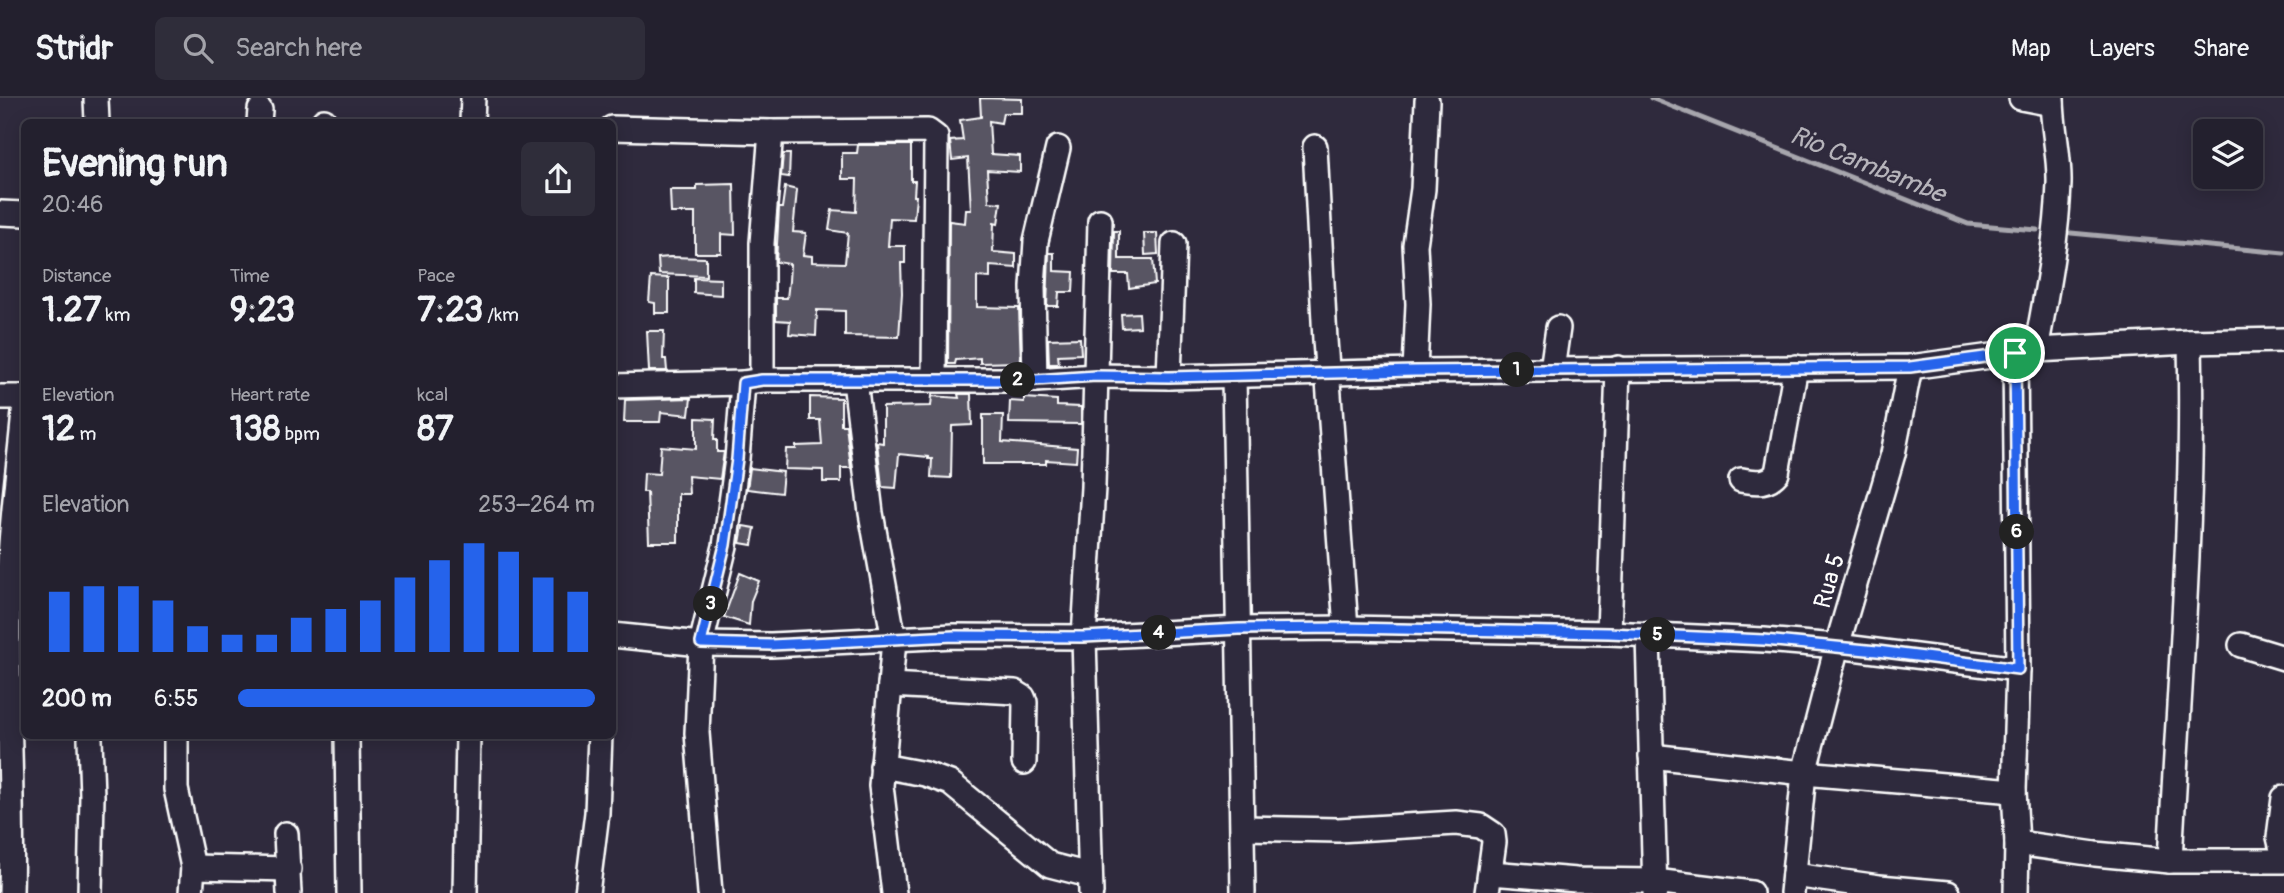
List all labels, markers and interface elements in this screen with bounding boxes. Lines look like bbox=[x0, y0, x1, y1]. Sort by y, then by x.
search box bbox=[155, 17, 645, 80]
text: Stridr bbox=[35, 28, 113, 69]
icon: search bbox=[179, 29, 217, 67]
text: Search here bbox=[235, 32, 362, 64]
text: Map bbox=[2011, 34, 2051, 63]
text: Layers bbox=[2089, 34, 2155, 63]
text: Share bbox=[2193, 34, 2249, 63]
water label: Rio Cambambe bbox=[1786, 119, 1952, 211]
map controls bbox=[2193, 119, 2263, 189]
button: layers bbox=[2193, 119, 2263, 189]
text: Evening run bbox=[42, 140, 228, 188]
button: share bbox=[521, 142, 595, 216]
text: 20:46 bbox=[42, 190, 103, 219]
text: Distance bbox=[42, 264, 111, 288]
text: Time bbox=[230, 264, 269, 288]
text: Pace bbox=[417, 264, 455, 288]
text: 1.27 bbox=[42, 288, 101, 332]
text: 9:23 bbox=[230, 288, 295, 332]
text: 7:23 bbox=[417, 288, 483, 332]
text: km bbox=[101, 303, 130, 327]
text: /km bbox=[483, 303, 519, 327]
pin bbox=[1985, 323, 2045, 383]
icon: arrive bbox=[1996, 334, 2034, 372]
pin: 1 bbox=[1500, 352, 1534, 388]
text: 1 bbox=[1513, 357, 1520, 381]
pin: 2 bbox=[1000, 362, 1036, 398]
text: 2 bbox=[1012, 367, 1023, 391]
text: Elevation bbox=[42, 383, 114, 407]
text: Heart rate bbox=[230, 383, 310, 407]
text: kcal bbox=[417, 383, 448, 407]
text: 12 bbox=[42, 407, 75, 451]
text: 138 bbox=[230, 407, 281, 451]
text: 87 bbox=[417, 407, 453, 451]
text: m bbox=[75, 422, 96, 446]
text: bpm bbox=[281, 422, 320, 446]
text: Elevation bbox=[42, 490, 130, 519]
text: 253–264 m bbox=[478, 490, 595, 519]
pin: 6 bbox=[2000, 514, 2035, 550]
text: 6 bbox=[2011, 519, 2022, 543]
street label: Rua 5 bbox=[1808, 551, 1851, 612]
pin: 3 bbox=[694, 587, 728, 622]
text: 3 bbox=[705, 591, 716, 615]
pin: 4 bbox=[1142, 616, 1176, 650]
pin: 5 bbox=[1640, 618, 1676, 652]
text: 4 bbox=[1153, 620, 1164, 644]
text: 5 bbox=[1652, 622, 1663, 646]
text: 200 m bbox=[42, 684, 112, 713]
text: 6:55 bbox=[154, 684, 198, 713]

